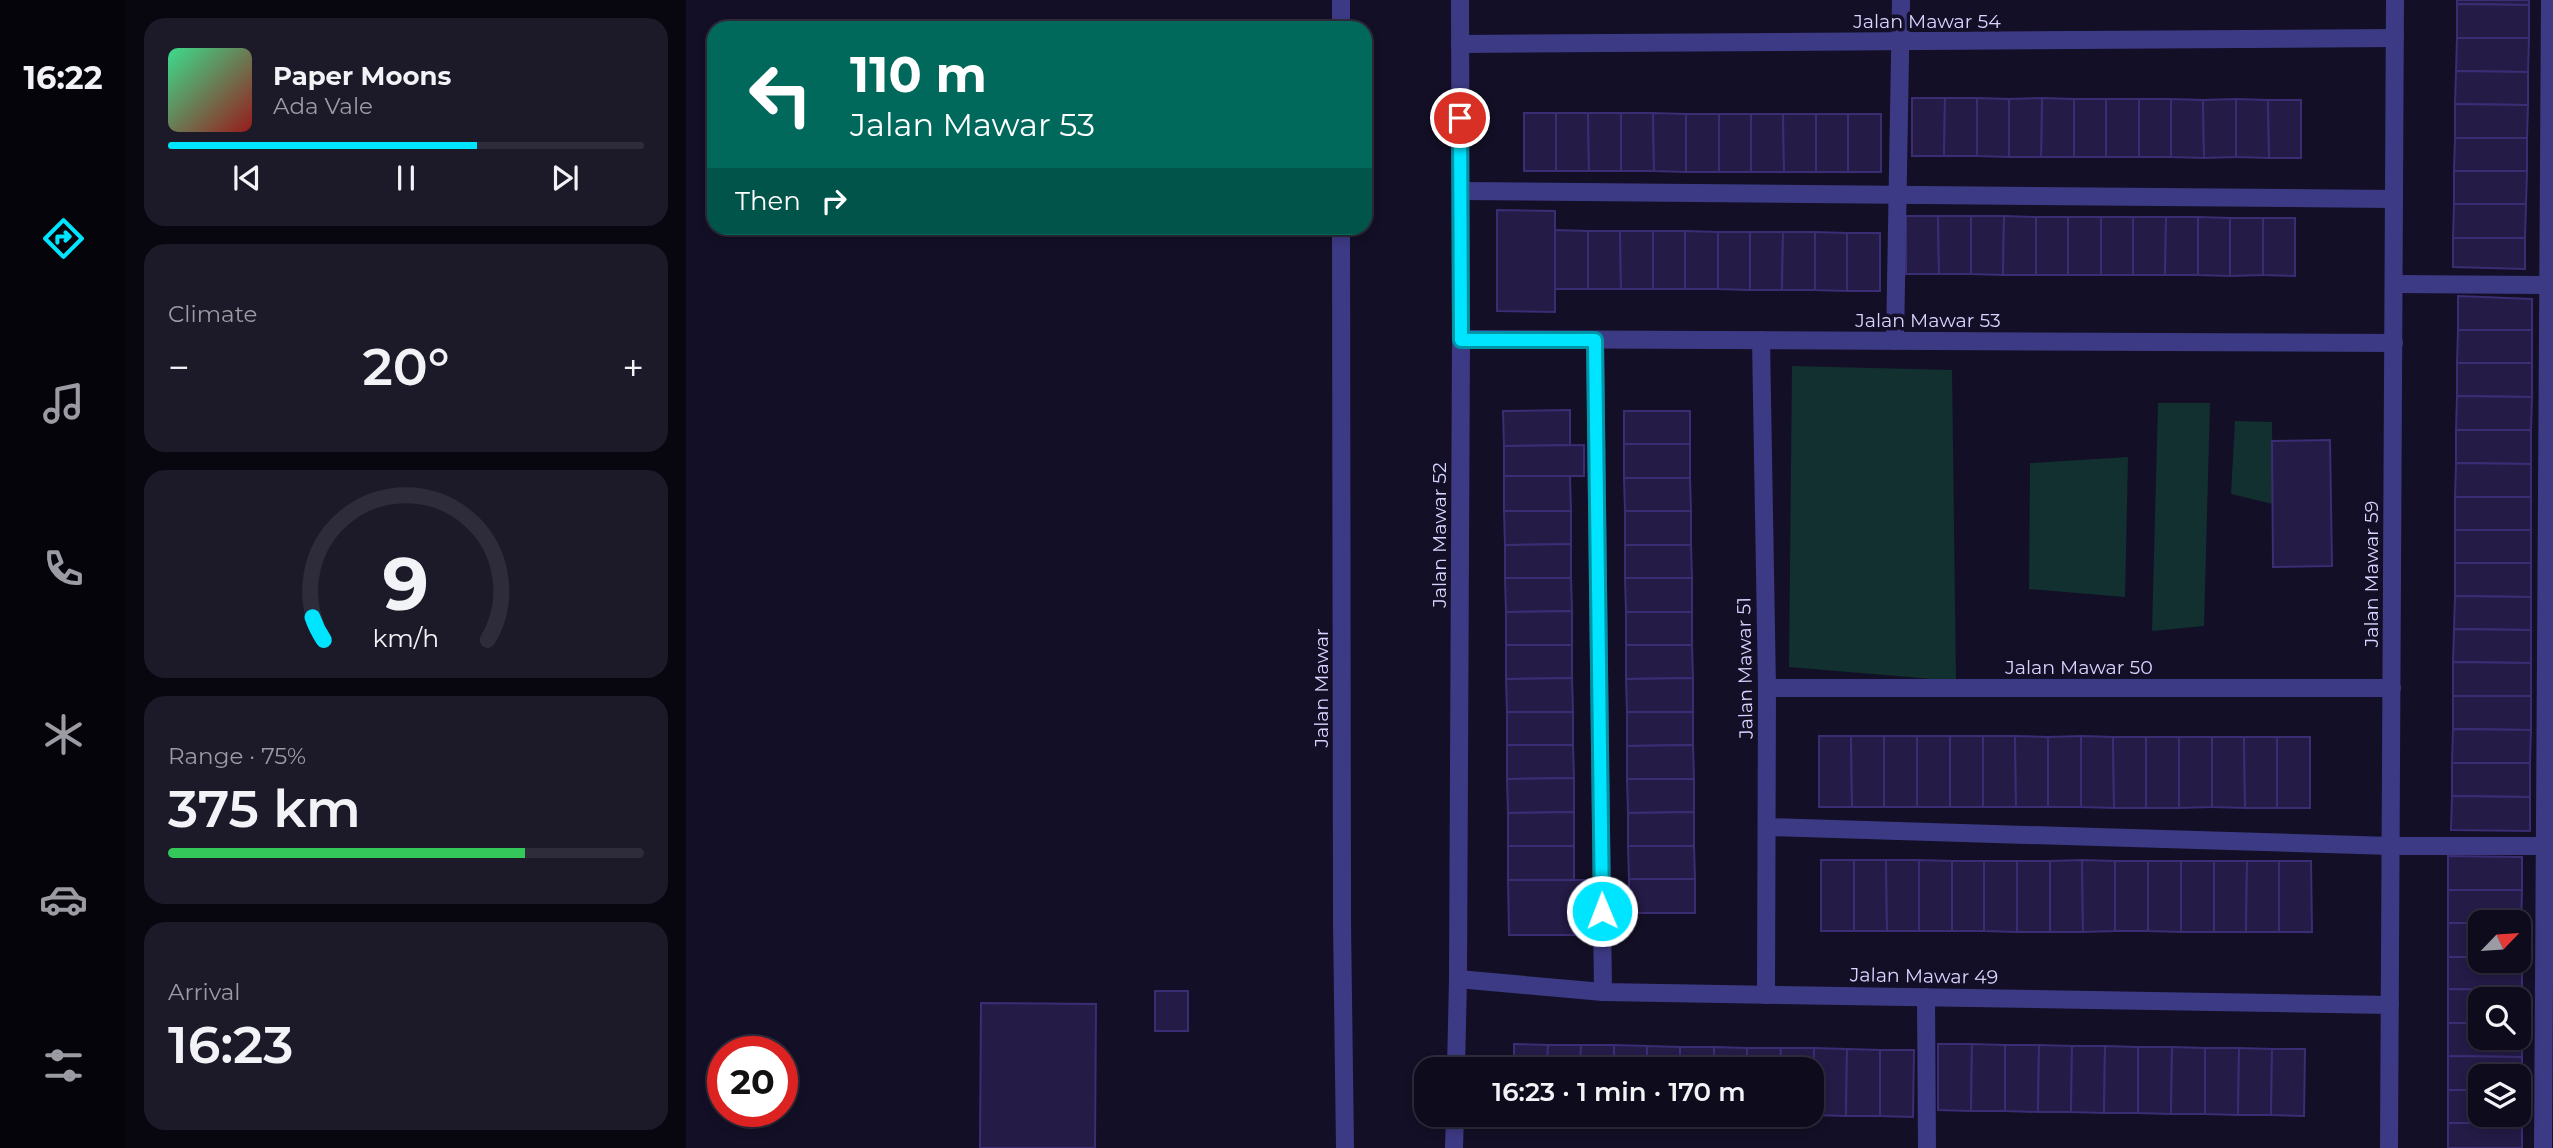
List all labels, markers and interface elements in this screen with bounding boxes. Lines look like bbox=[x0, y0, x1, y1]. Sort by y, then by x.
street label: Jalan Mawar 54 bbox=[1852, 10, 2001, 33]
text: 110 m bbox=[850, 45, 987, 104]
icon: left bbox=[735, 49, 826, 140]
text: 16:22 bbox=[23, 58, 103, 97]
text: Paper Moons bbox=[273, 60, 451, 92]
pin bbox=[1430, 88, 1490, 148]
text: Ada Vale bbox=[273, 92, 373, 120]
icon: arrive bbox=[1441, 99, 1479, 137]
text: Jalan Mawar 53 bbox=[850, 105, 1095, 144]
icon: previous bbox=[228, 159, 266, 197]
icon: pause bbox=[387, 159, 425, 197]
icon: next bbox=[546, 159, 584, 197]
icon: right bbox=[815, 182, 853, 220]
text: Then bbox=[735, 185, 801, 217]
icon: directions bbox=[39, 214, 88, 263]
text: Climate bbox=[168, 300, 257, 328]
street label: Jalan Mawar 53 bbox=[1854, 309, 2001, 332]
text: 20° bbox=[362, 335, 450, 398]
text: − bbox=[168, 344, 190, 391]
text: + bbox=[622, 344, 644, 391]
icon: music bbox=[39, 379, 88, 428]
street label: Jalan Mawar 52 bbox=[1428, 462, 1451, 609]
street label: Jalan Mawar 59 bbox=[2360, 501, 2383, 648]
text: 9 bbox=[383, 540, 429, 628]
icon: phone bbox=[39, 544, 88, 593]
street label: Jalan Mawar 51 bbox=[1732, 597, 1758, 740]
text: km/h bbox=[373, 623, 439, 653]
street label: Jalan Mawar bbox=[1310, 628, 1333, 749]
street label: Jalan Mawar 50 bbox=[2004, 656, 2153, 679]
icon: climate bbox=[39, 710, 88, 759]
text: Range · 75% bbox=[168, 742, 306, 770]
text: 375 km bbox=[168, 777, 361, 840]
position arrow bbox=[1565, 874, 1639, 948]
icon: car bbox=[39, 875, 88, 924]
north arrow bbox=[2468, 910, 2530, 973]
map controls bbox=[2468, 910, 2531, 1127]
street label: Jalan Mawar 49 bbox=[1849, 963, 1998, 989]
text: Arrival bbox=[168, 978, 241, 1006]
button: search bbox=[2468, 987, 2531, 1050]
text: 16:23 bbox=[168, 1013, 294, 1076]
speed limit sign: 20 bbox=[707, 1036, 798, 1127]
icon: filters bbox=[39, 1041, 88, 1090]
button: layers bbox=[2468, 1064, 2531, 1127]
text: 16:23 · 1 min · 170 m bbox=[1492, 1076, 1746, 1108]

